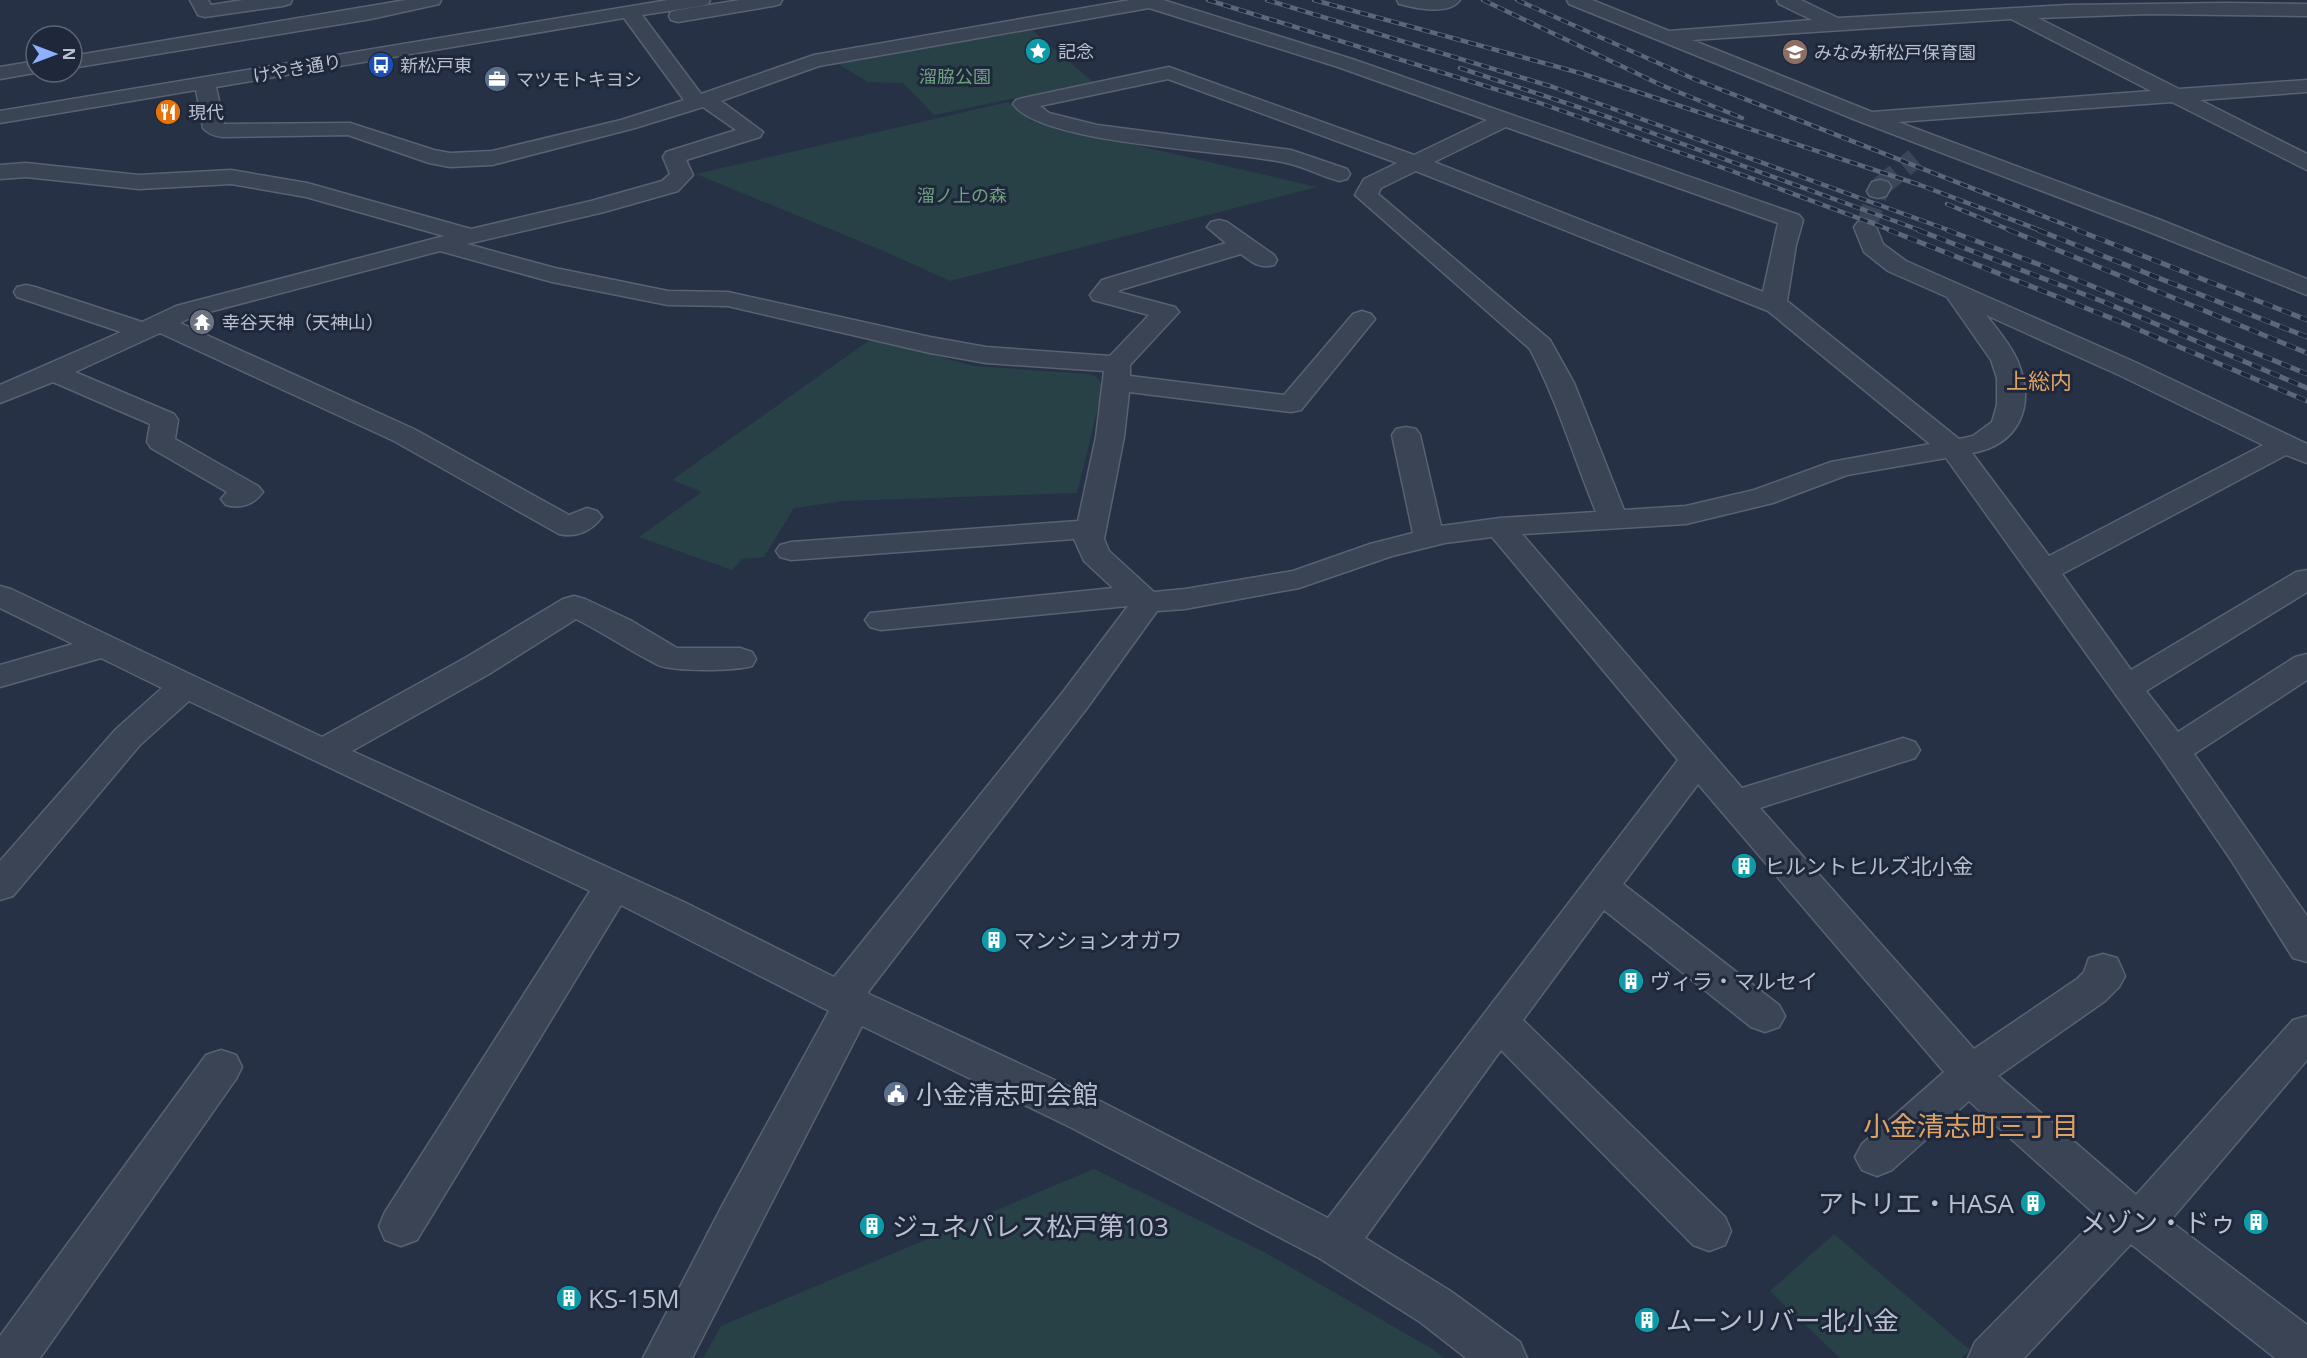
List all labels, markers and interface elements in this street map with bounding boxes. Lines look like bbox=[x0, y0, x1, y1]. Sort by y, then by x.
north arrow bbox=[24, 24, 84, 84]
place icon: 記念 bbox=[1023, 36, 1053, 66]
school or university icon: みなみ新松戸保育園 bbox=[1780, 37, 1810, 67]
place label: 記念 bbox=[1058, 39, 1094, 63]
place label: みなみ新松戸保育園 bbox=[1814, 40, 1976, 64]
text: N bbox=[58, 47, 80, 61]
street label: けやき通り bbox=[251, 48, 343, 88]
bus stop icon: 新松戸東 bbox=[366, 50, 396, 80]
place label: 新松戸東 bbox=[400, 53, 472, 77]
office icon: マツモトキヨシ bbox=[482, 64, 512, 94]
park label: 溜脇公園 bbox=[919, 64, 991, 88]
place label: マツモトキヨシ bbox=[516, 67, 642, 91]
restaurant icon: 現代 bbox=[153, 97, 183, 127]
place label: 現代 bbox=[188, 100, 224, 124]
park label: 溜ノ上の森 bbox=[917, 183, 1007, 207]
temple icon: 幸谷天神（天神山） bbox=[187, 307, 217, 337]
place label: 幸谷天神（天神山） bbox=[222, 310, 384, 334]
district label: 上総内 bbox=[2006, 365, 2072, 395]
building icon: ヒルントヒルズ北小金 bbox=[1729, 851, 1759, 881]
place label: ヒルントヒルズ北小金 bbox=[1764, 852, 1974, 880]
building icon: マンションオガワ bbox=[979, 925, 1009, 955]
place label: マンションオガワ bbox=[1014, 926, 1182, 954]
building icon: ヴィラ・マルセイ bbox=[1616, 966, 1646, 996]
place label: ヴィラ・マルセイ bbox=[1650, 967, 1818, 995]
place label: 小金清志町会館 bbox=[916, 1076, 1098, 1112]
public building icon: 小金清志町会館 bbox=[881, 1079, 911, 1109]
district label: 小金清志町三丁目 bbox=[1863, 1107, 2079, 1144]
place label: アトリエ・HASA bbox=[1818, 1185, 2015, 1221]
building icon: アトリエ・HASA bbox=[2018, 1188, 2048, 1218]
place label: メゾン・ドゥ bbox=[2080, 1204, 2236, 1240]
building icon: メゾン・ドゥ bbox=[2241, 1207, 2271, 1237]
place label: ジュネパレス松戸第103 bbox=[892, 1208, 1169, 1244]
building icon: ジュネパレス松戸第103 bbox=[857, 1211, 887, 1241]
place label: KS-15M bbox=[588, 1280, 680, 1316]
building icon: KS-15M bbox=[554, 1283, 584, 1313]
place label: ムーンリバー北小金 bbox=[1666, 1302, 1899, 1338]
building icon: ムーンリバー北小金 bbox=[1632, 1305, 1662, 1335]

